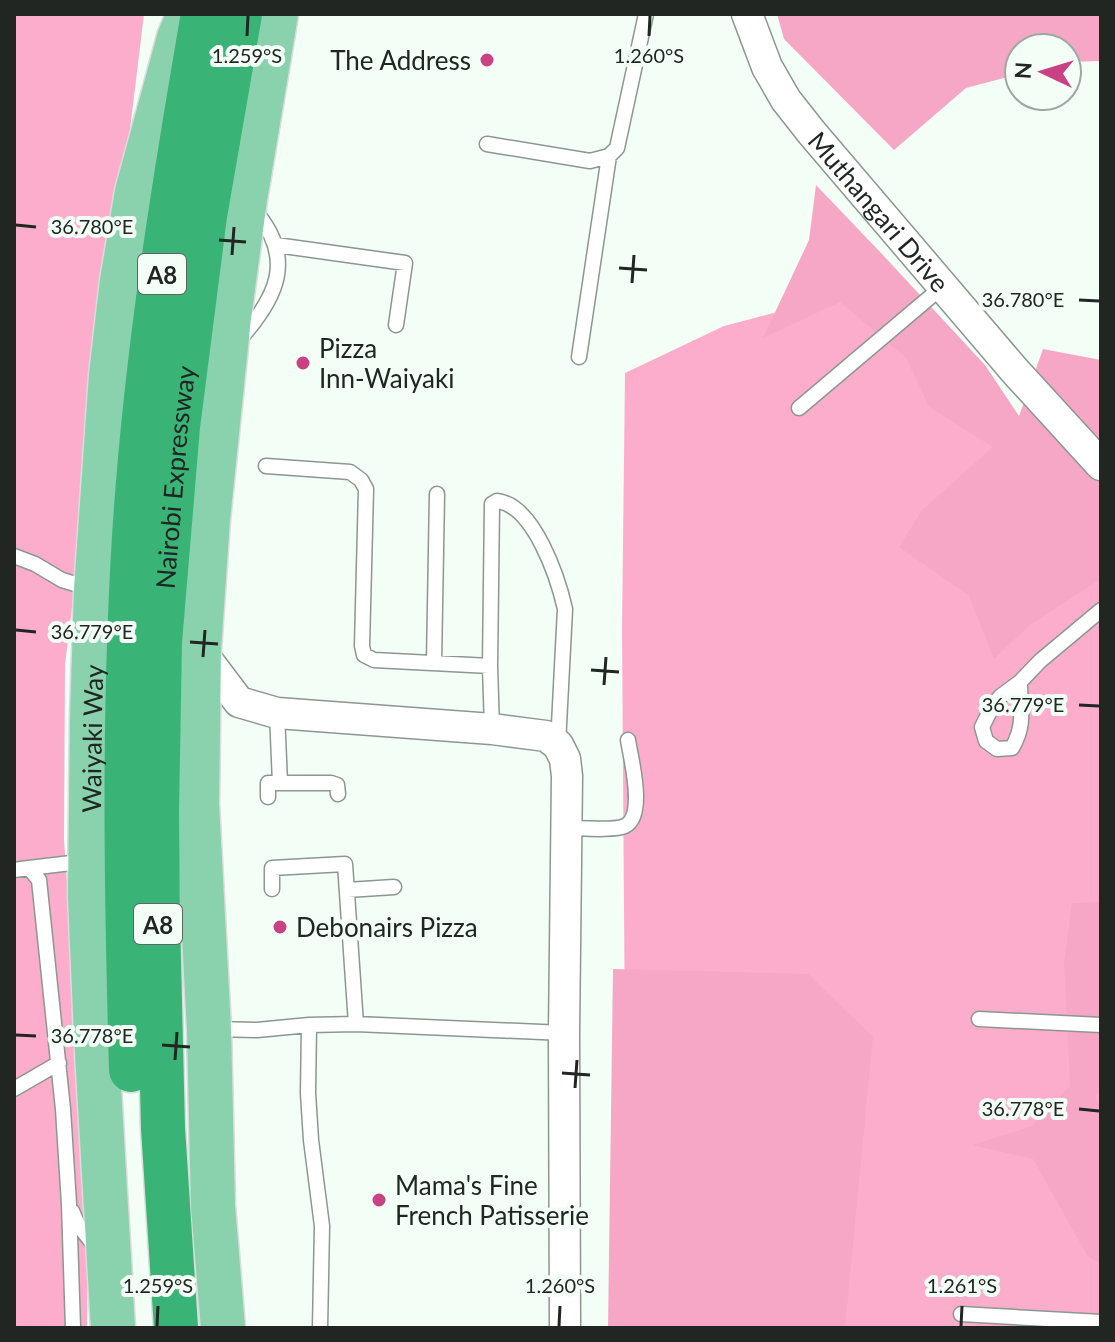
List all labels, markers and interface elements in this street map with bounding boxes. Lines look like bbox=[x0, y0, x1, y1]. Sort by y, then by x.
north arrow bbox=[1003, 32, 1083, 112]
text: 1.259°S bbox=[212, 43, 282, 67]
text: 1.260°S bbox=[614, 43, 684, 67]
place label: The Address bbox=[330, 44, 471, 76]
marker: The Address bbox=[478, 51, 496, 69]
text: N bbox=[1008, 61, 1037, 80]
street label: Muthangari Drive bbox=[802, 125, 956, 298]
text: 36.780°E bbox=[51, 214, 133, 238]
road number: A8 bbox=[138, 254, 186, 294]
text: 36.780°E bbox=[982, 287, 1064, 311]
place label: Pizza Inn-Waiyaki bbox=[319, 332, 454, 394]
marker: Pizza Inn-Waiyaki bbox=[294, 354, 312, 372]
street label: Nairobi Expressway bbox=[149, 363, 202, 590]
text: 36.779°E bbox=[51, 619, 133, 643]
street label: Waiyaki Way bbox=[75, 664, 110, 813]
text: 36.779°E bbox=[982, 692, 1064, 716]
road number: A8 bbox=[134, 904, 182, 944]
place label: Debonairs Pizza bbox=[296, 911, 478, 943]
marker: Debonairs Pizza bbox=[271, 918, 289, 936]
text: 36.778°E bbox=[51, 1023, 133, 1047]
text: 36.778°E bbox=[982, 1096, 1064, 1120]
place label: Mama's Fine French Patisserie bbox=[395, 1169, 589, 1231]
marker: Mama's Fine French Patisserie bbox=[370, 1191, 388, 1209]
text: 1.259°S bbox=[123, 1273, 193, 1297]
text: 1.260°S bbox=[525, 1273, 595, 1297]
text: 1.261°S bbox=[927, 1273, 997, 1297]

